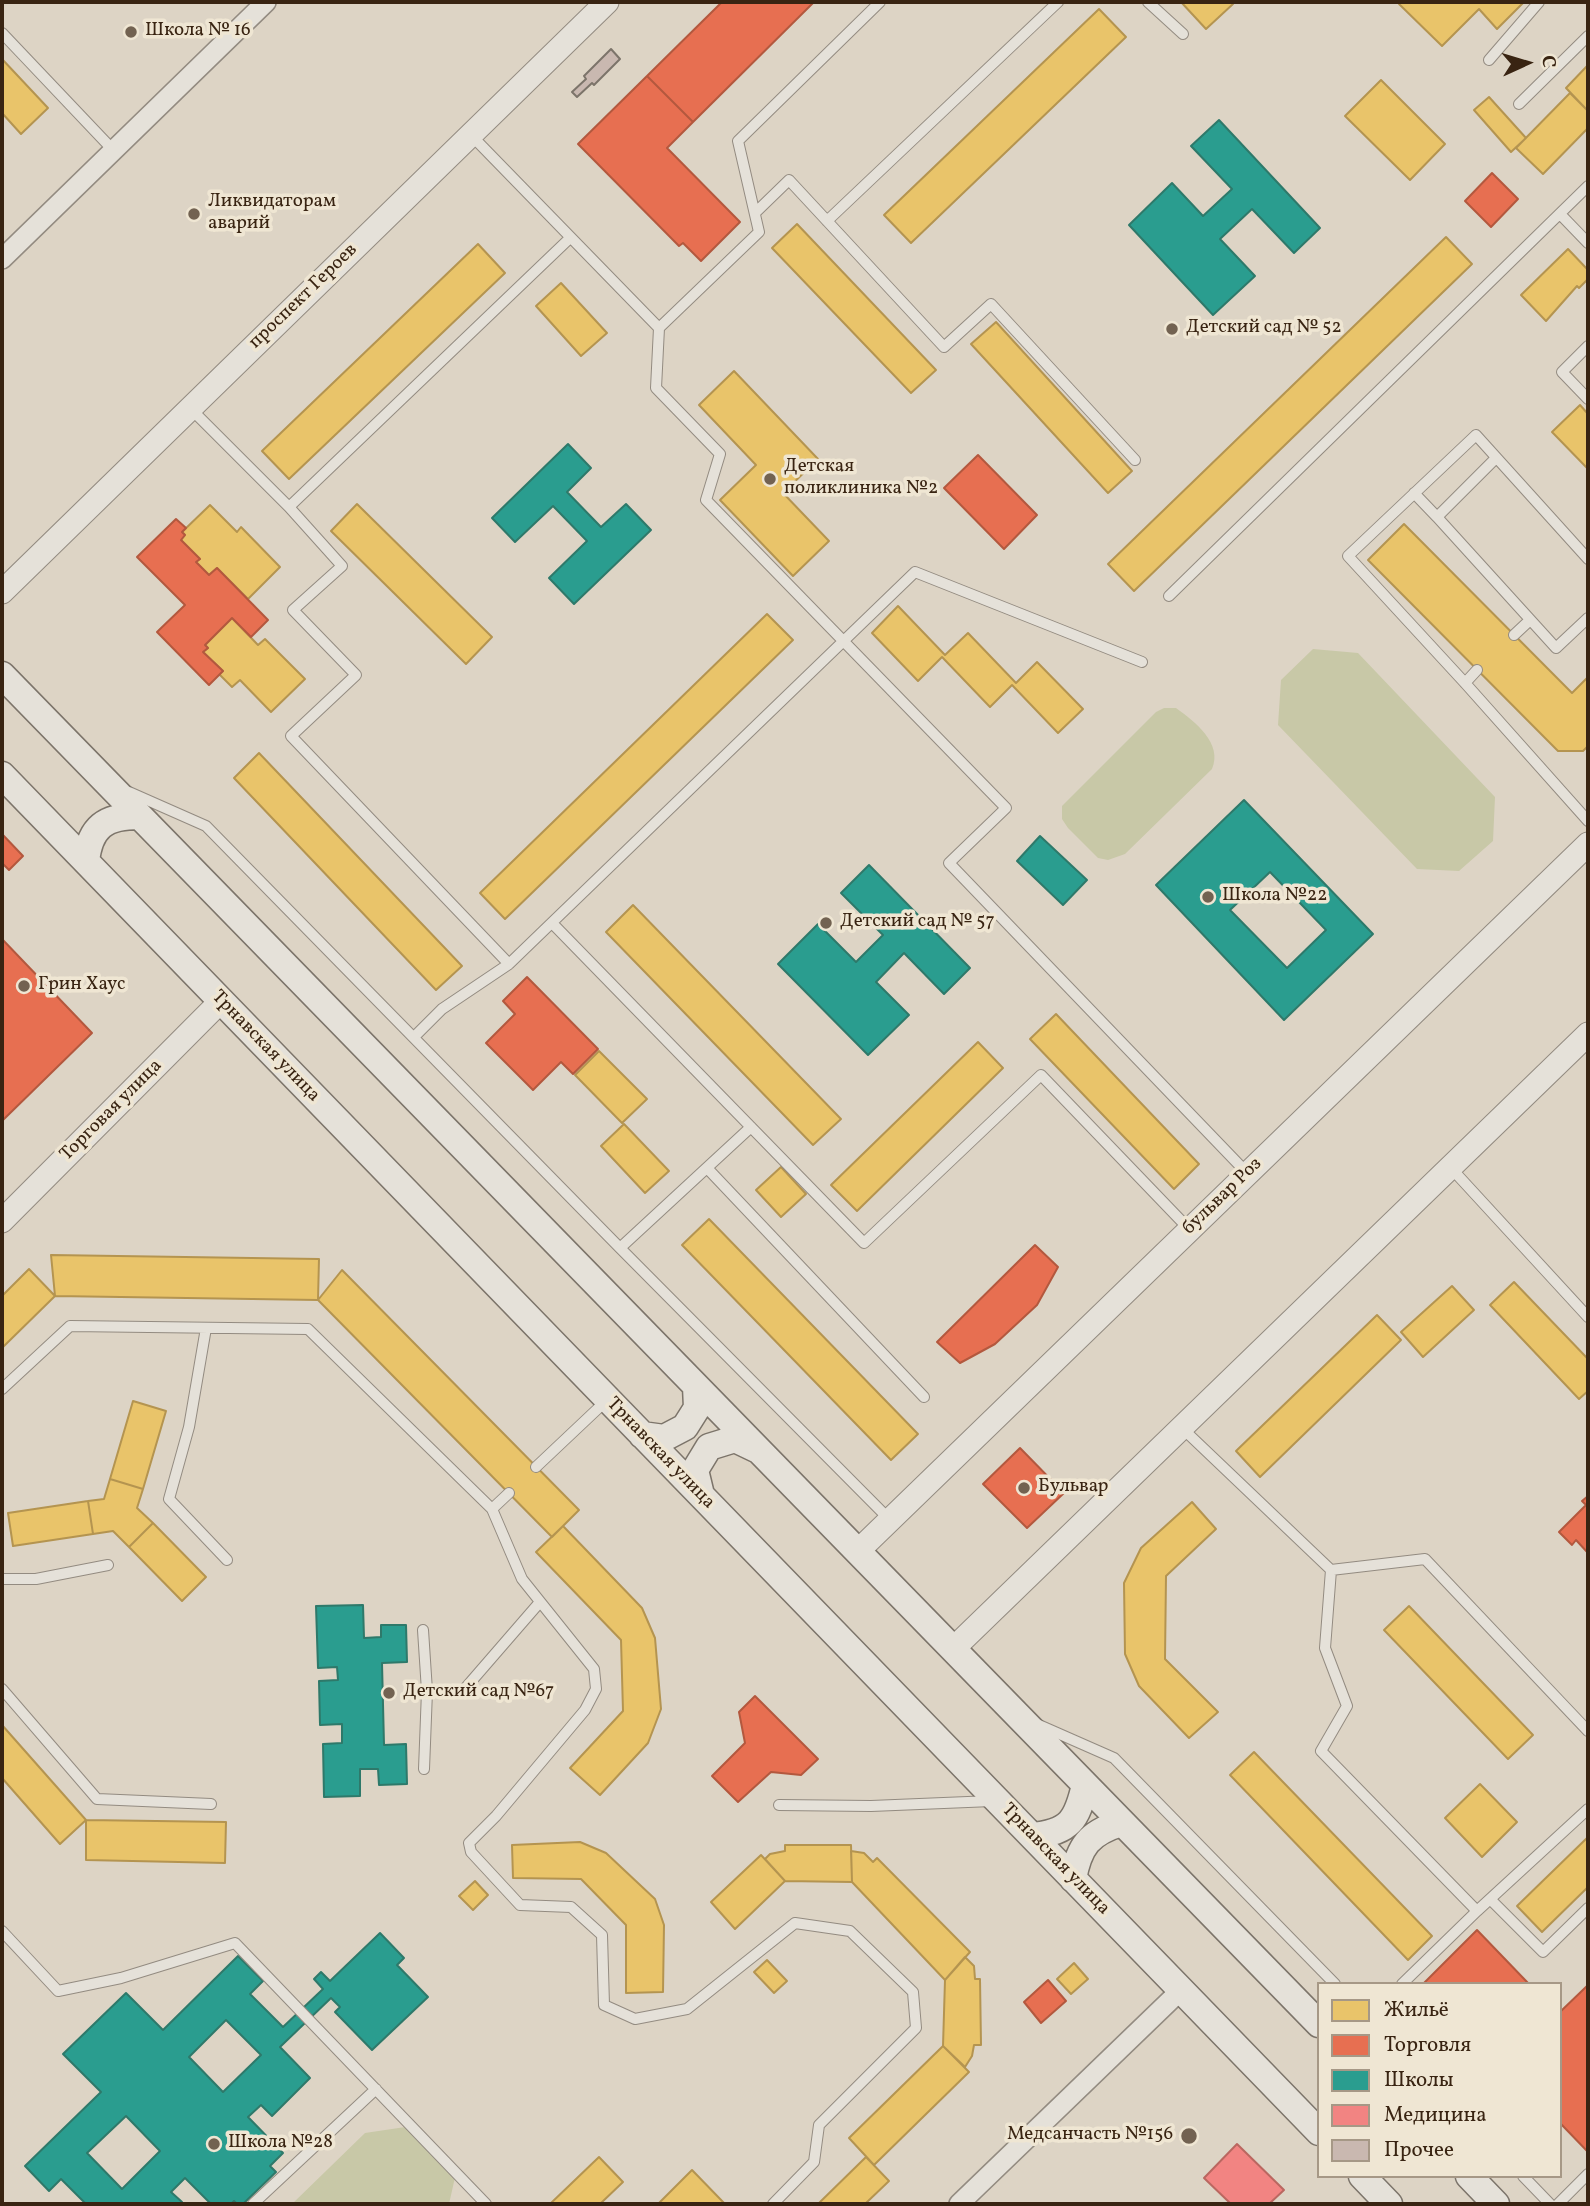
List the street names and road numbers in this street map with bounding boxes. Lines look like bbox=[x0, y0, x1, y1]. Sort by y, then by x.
street label: проспект Героев bbox=[245, 239, 363, 355]
street label: Трнавская улица bbox=[206, 986, 324, 1108]
street label: Торговая улица bbox=[56, 1055, 168, 1167]
street label: бульвар Роз bbox=[1179, 1154, 1267, 1240]
street label: Трнавская улица bbox=[601, 1393, 719, 1515]
street label: Трнавская улица bbox=[996, 1799, 1114, 1921]

